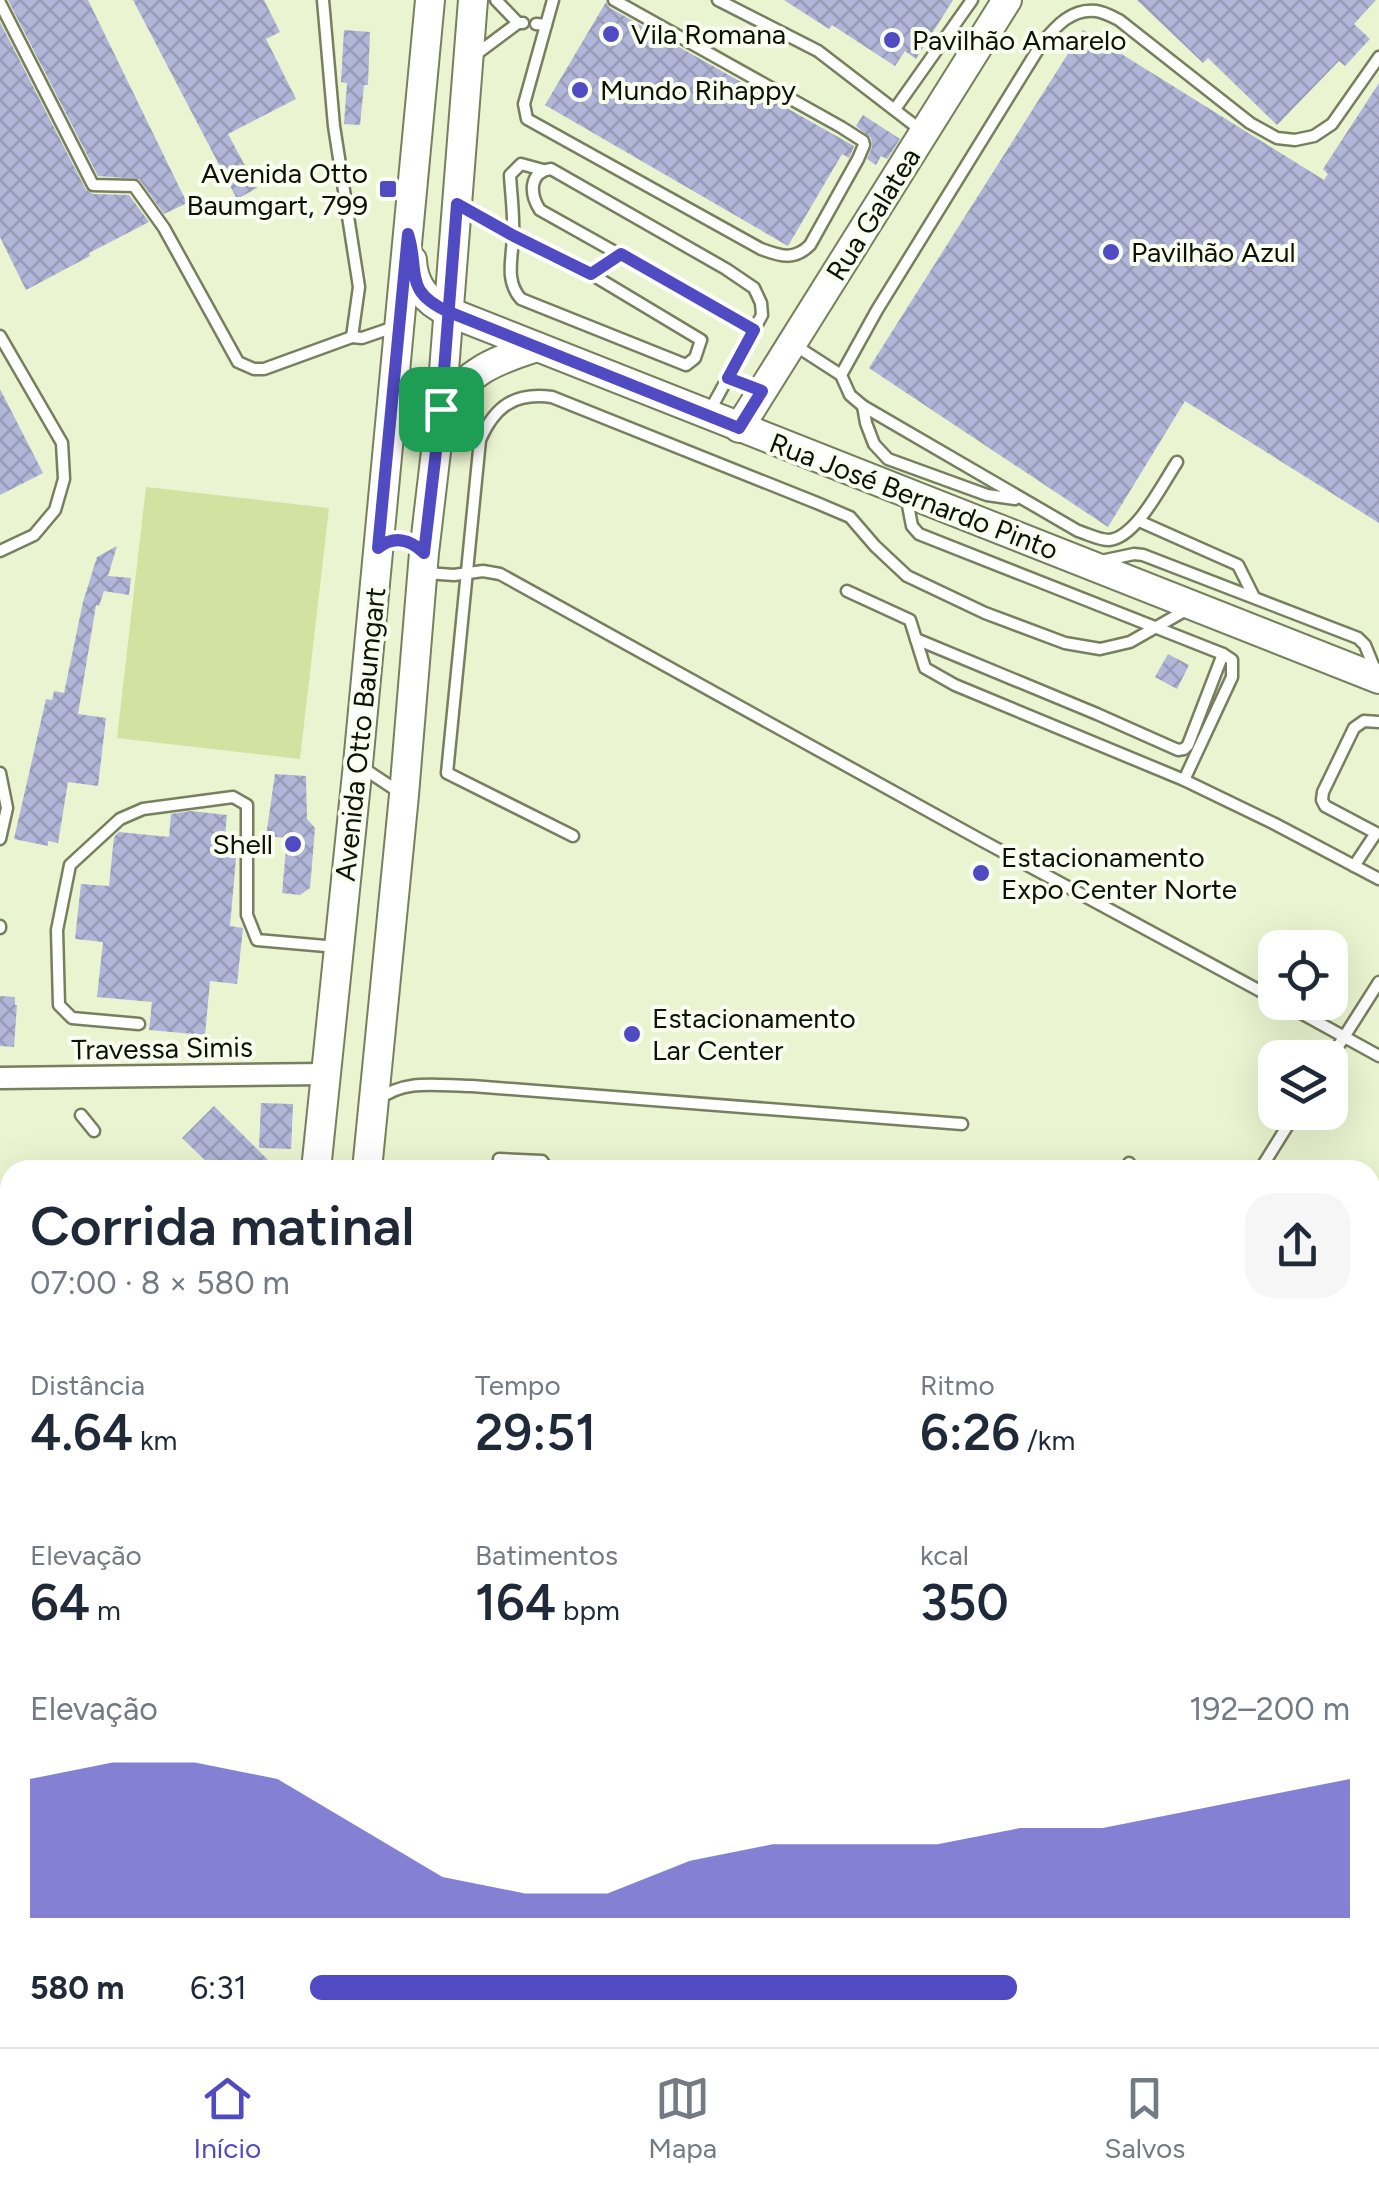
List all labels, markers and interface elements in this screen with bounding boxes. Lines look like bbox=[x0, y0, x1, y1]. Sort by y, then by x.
place label: Vila Romana bbox=[631, 17, 786, 51]
marker: Vila Romana bbox=[600, 23, 622, 45]
place label: Pavilhão Amarelo bbox=[912, 23, 1126, 57]
marker: Pavilhão Amarelo bbox=[881, 29, 903, 51]
place label: Mundo Rihappy bbox=[600, 73, 796, 107]
marker: Mundo Rihappy bbox=[569, 79, 591, 101]
street label: Rua Galatea bbox=[819, 141, 927, 287]
place label: Avenida Otto Baumgart, 799 bbox=[186, 156, 368, 222]
marker: Avenida Otto Baumgart, 799 bbox=[377, 178, 399, 200]
place label: Pavilhão Azul bbox=[1131, 235, 1296, 269]
marker: Pavilhão Azul bbox=[1100, 241, 1122, 263]
pin bbox=[399, 367, 484, 452]
icon: arrive bbox=[414, 382, 469, 437]
street label: Rua José Bernardo Pinto bbox=[765, 425, 1063, 567]
street label: Avenida Otto Baumgart bbox=[328, 585, 392, 883]
place label: Shell bbox=[213, 827, 273, 861]
marker: Shell bbox=[282, 833, 304, 855]
place label: Estacionamento Expo Center Norte bbox=[1001, 840, 1237, 906]
marker: Estacionamento Expo Center Norte bbox=[970, 862, 992, 884]
map controls bbox=[1258, 930, 1348, 1130]
button: locate bbox=[1258, 930, 1348, 1020]
place label: Estacionamento Lar Center bbox=[652, 1001, 856, 1067]
marker: Estacionamento Lar Center bbox=[621, 1023, 643, 1045]
street label: Travessa Simis bbox=[71, 1029, 253, 1067]
button: layers bbox=[1258, 1040, 1348, 1130]
text: Corrida matinal bbox=[30, 1193, 415, 1259]
button: share bbox=[1245, 1193, 1350, 1298]
text: 07:00 · 8 × 580 m bbox=[30, 1264, 290, 1302]
text: Distância bbox=[30, 1368, 145, 1402]
text: Tempo bbox=[475, 1368, 561, 1402]
text: Ritmo bbox=[920, 1368, 995, 1402]
text: 4.64 bbox=[30, 1402, 133, 1463]
text: 29:51 bbox=[475, 1402, 596, 1463]
text: 6:26 bbox=[920, 1402, 1020, 1463]
text: km bbox=[133, 1423, 177, 1457]
text: /km bbox=[1020, 1423, 1075, 1457]
text: Elevação bbox=[30, 1538, 142, 1572]
text: Batimentos bbox=[475, 1538, 618, 1572]
text: kcal bbox=[920, 1538, 969, 1572]
text: 64 bbox=[30, 1572, 90, 1633]
text: 164 bbox=[475, 1572, 556, 1633]
text: 350 bbox=[920, 1572, 1009, 1633]
text: m bbox=[90, 1593, 121, 1627]
text: bpm bbox=[556, 1593, 620, 1627]
text: Elevação bbox=[30, 1690, 158, 1728]
text: 192–200 m bbox=[1189, 1690, 1350, 1728]
text: 580 m bbox=[30, 1969, 124, 2007]
text: 6:31 bbox=[190, 1969, 247, 2007]
tab: Início bbox=[194, 2071, 261, 2165]
tab: Mapa bbox=[648, 2071, 717, 2165]
tab: Salvos bbox=[1104, 2071, 1185, 2165]

